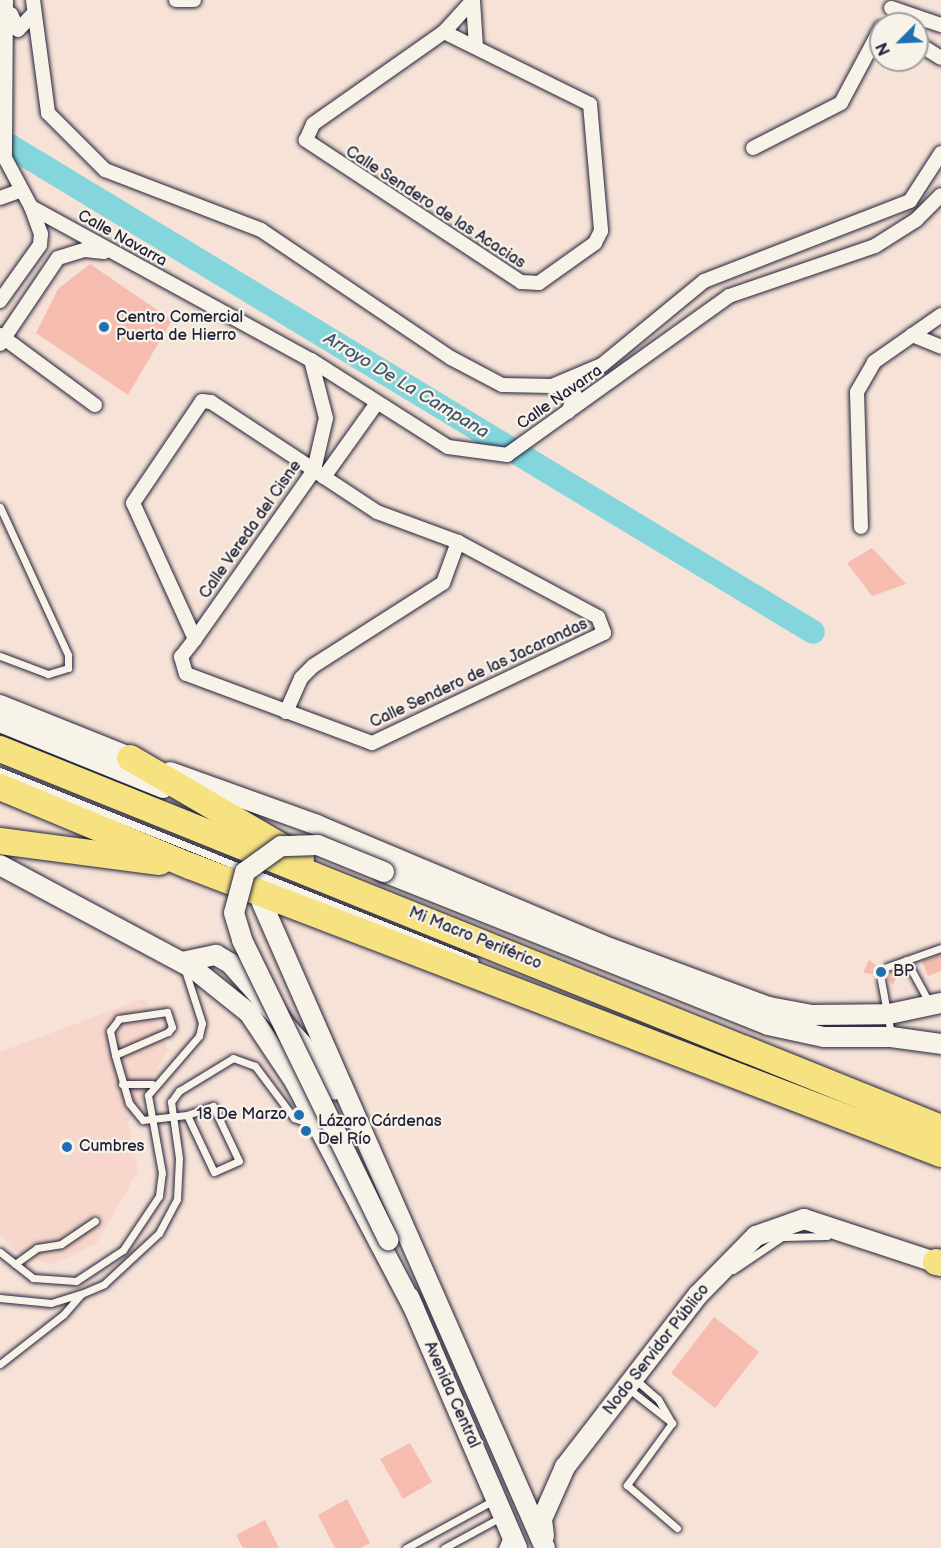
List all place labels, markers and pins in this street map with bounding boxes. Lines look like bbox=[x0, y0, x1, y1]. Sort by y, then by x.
place label: Centro Comercial Puerta de Hierro bbox=[116, 308, 243, 346]
marker: Centro Comercial Puerta de Hierro bbox=[97, 320, 111, 334]
place label: BP bbox=[893, 962, 914, 982]
marker: BP bbox=[874, 965, 888, 979]
place label: 18 De Marzo bbox=[196, 1105, 287, 1125]
marker: 18 De Marzo bbox=[292, 1108, 306, 1122]
place label: Lázaro Cárdenas Del Río bbox=[318, 1112, 442, 1150]
marker: Lázaro Cárdenas Del Río bbox=[299, 1124, 313, 1138]
place label: Cumbres bbox=[79, 1137, 145, 1157]
marker: Cumbres bbox=[60, 1140, 74, 1154]

